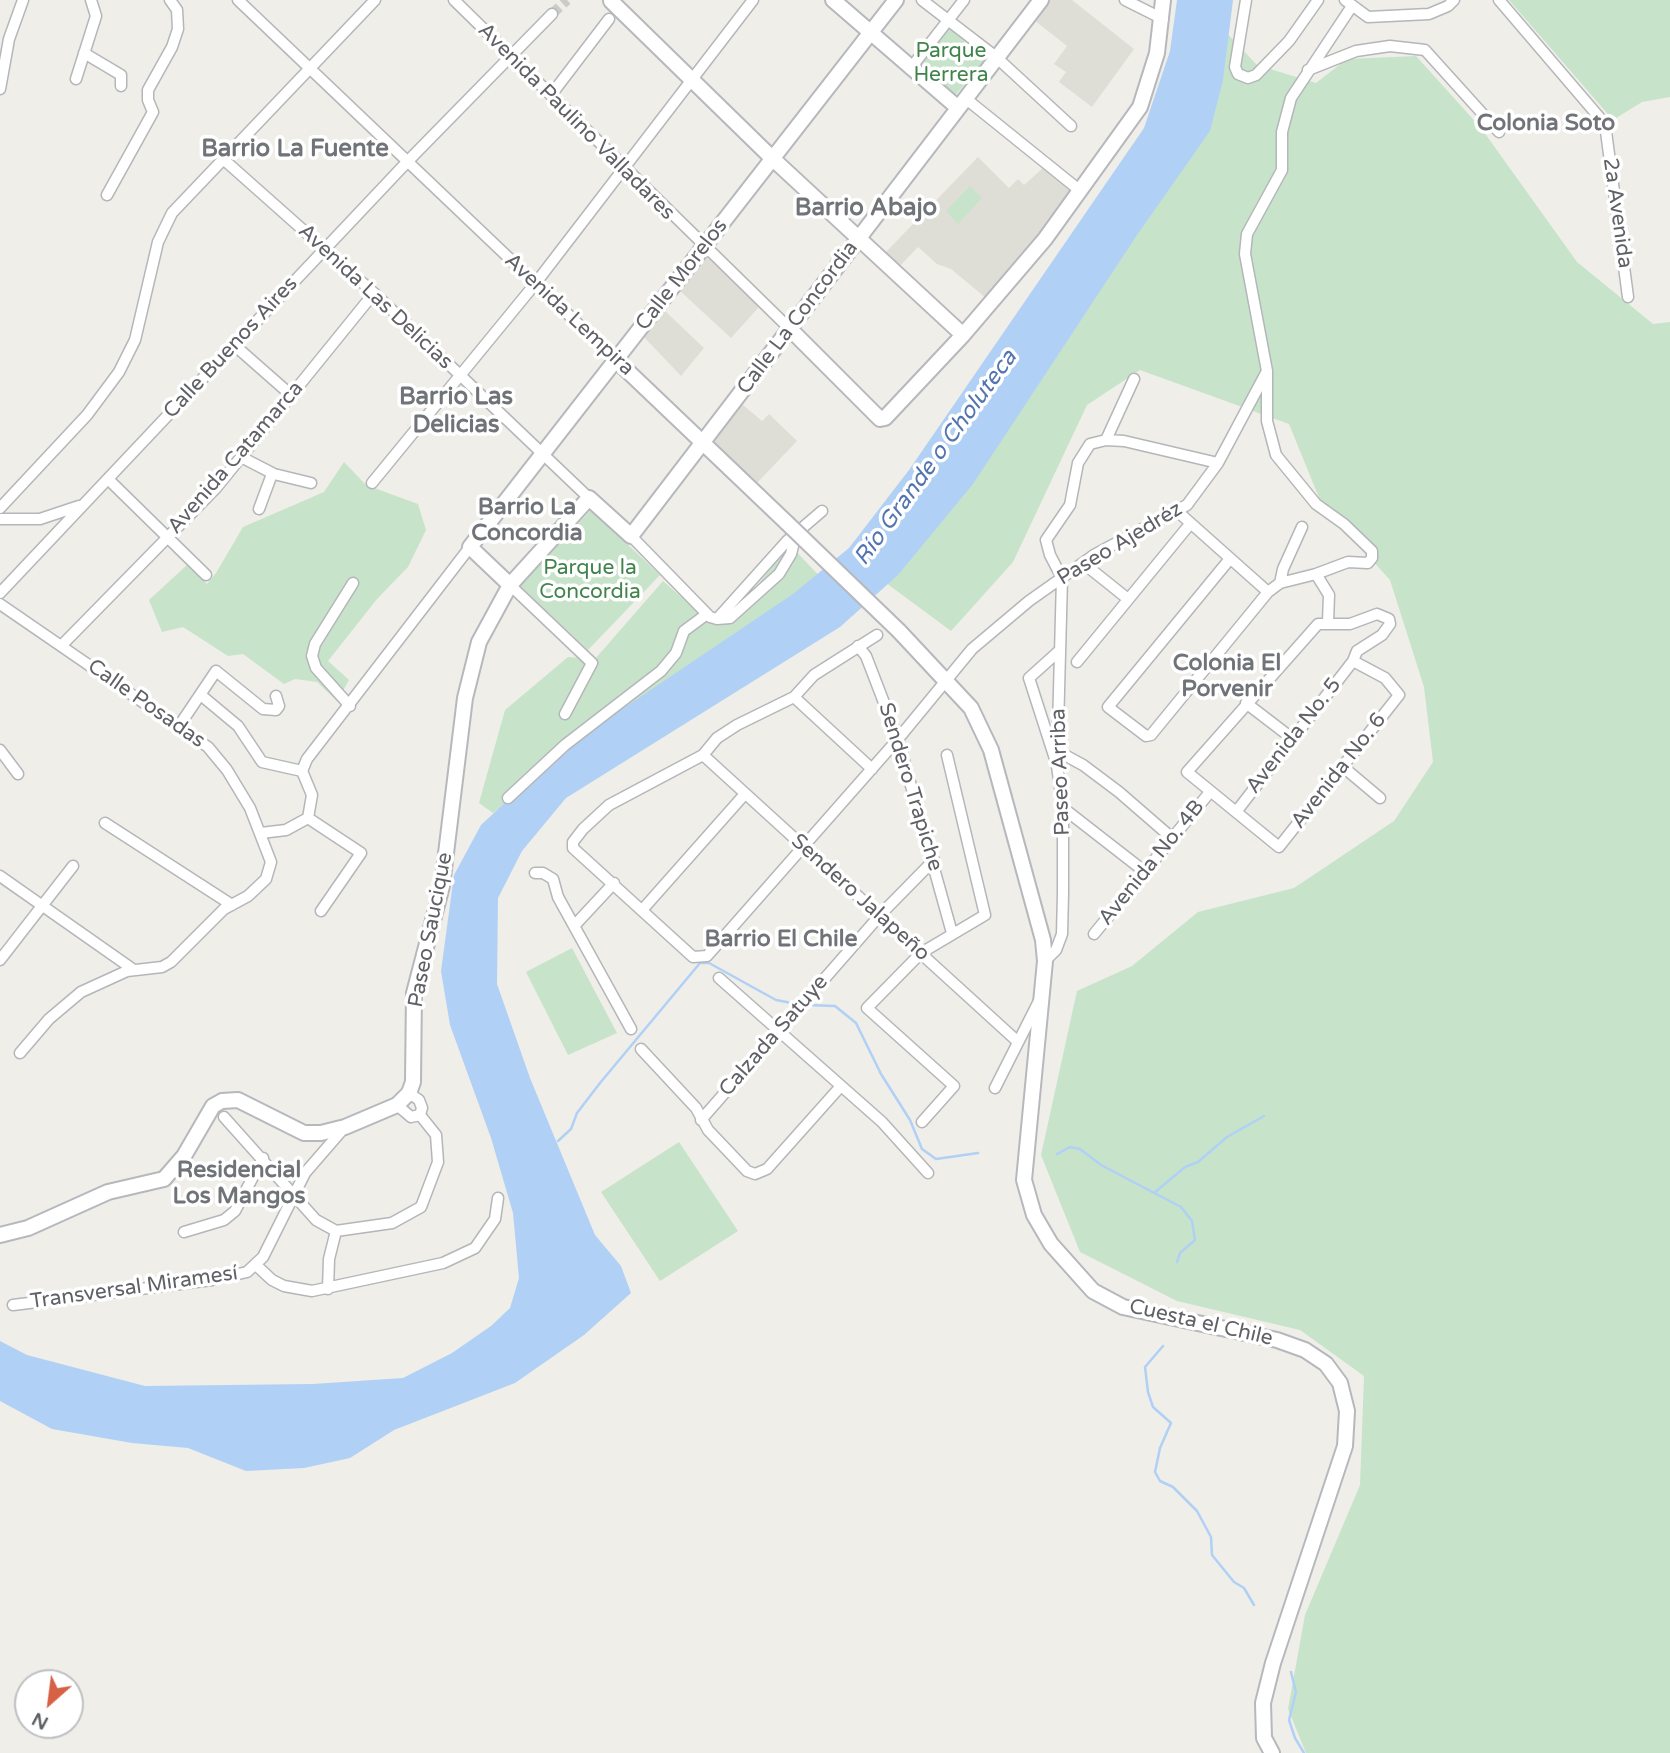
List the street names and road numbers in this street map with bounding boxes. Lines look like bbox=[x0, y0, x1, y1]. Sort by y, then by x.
street label: Avenida Paulino Valladares bbox=[472, 18, 680, 226]
street label: 2a Avenida bbox=[1597, 156, 1637, 270]
street label: Calle Morelos bbox=[631, 214, 733, 336]
street label: Avenida Las Delicias bbox=[293, 219, 457, 375]
street label: Calle La Concordia bbox=[732, 236, 864, 400]
street label: Avenida Lempira bbox=[499, 249, 639, 381]
street label: Calle Buenos Aires bbox=[159, 272, 303, 424]
street label: Avenida Catamarca bbox=[163, 376, 309, 540]
street label: Paseo Ajedréz bbox=[1053, 497, 1187, 591]
street label: Calle Posadas bbox=[82, 654, 210, 754]
street label: Avenida No. 5 bbox=[1241, 673, 1347, 799]
street label: Sendero Trapiche bbox=[872, 700, 948, 874]
street label: Paseo Arriba bbox=[1046, 708, 1076, 836]
street label: Avenida No. 6 bbox=[1286, 708, 1392, 834]
street label: Avenida No. 4B bbox=[1094, 795, 1210, 931]
street label: Sendero Jalapeño bbox=[785, 829, 935, 967]
street label: Paseo Saucique bbox=[404, 850, 458, 1010]
street label: Calzada Satuye bbox=[714, 970, 834, 1102]
street label: Transversal Miramesí bbox=[29, 1261, 239, 1315]
street label: Cuesta el Chile bbox=[1127, 1294, 1275, 1352]

